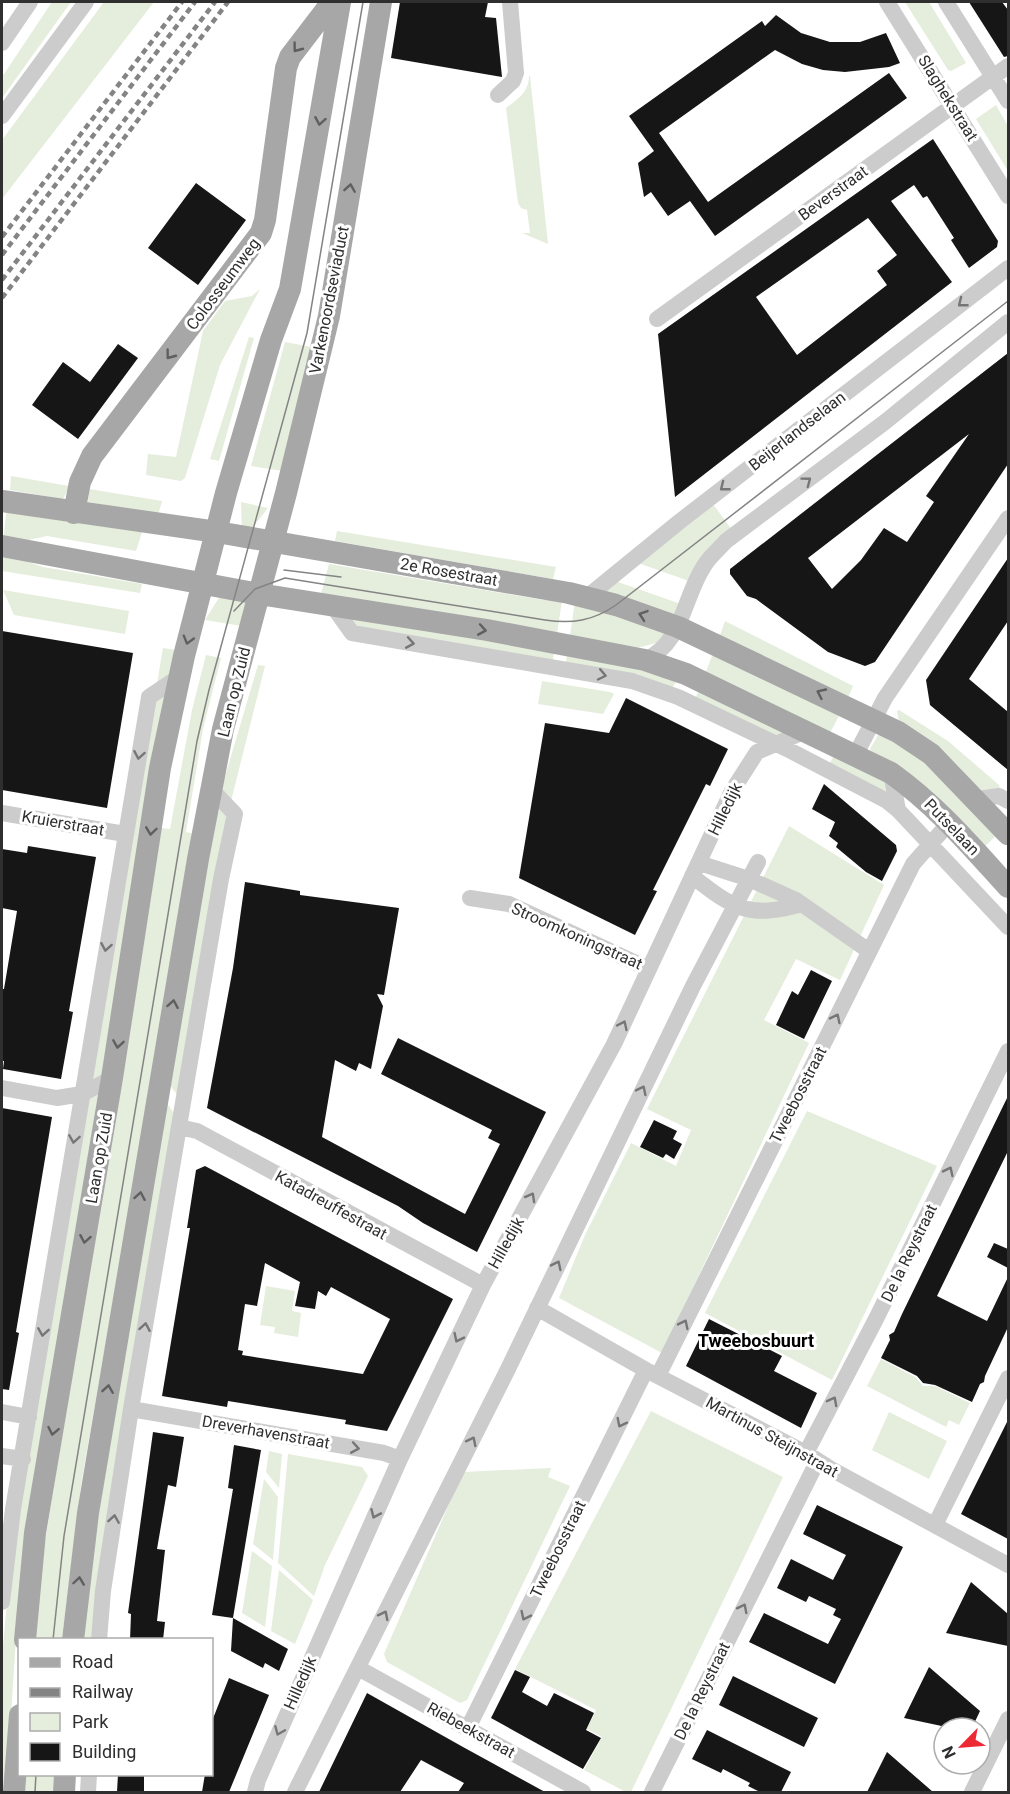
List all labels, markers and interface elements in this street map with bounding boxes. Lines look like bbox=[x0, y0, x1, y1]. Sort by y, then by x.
one-way arrow bbox=[293, 42, 304, 53]
street label: Slaghekstraat bbox=[914, 52, 982, 144]
one-way arrow bbox=[314, 116, 327, 126]
street label: Beverstraat bbox=[795, 161, 871, 225]
one-way arrow bbox=[343, 183, 356, 193]
street label: Varkenoordseviaduct bbox=[305, 224, 353, 376]
street label: Colosseumweg bbox=[182, 234, 264, 334]
one-way arrow bbox=[957, 296, 968, 307]
one-way arrow bbox=[166, 348, 177, 359]
street label: Beijerlandselaan bbox=[745, 387, 849, 475]
one-way arrow bbox=[800, 477, 811, 488]
one-way arrow bbox=[720, 479, 731, 490]
street label: 2e Rosestraat bbox=[399, 554, 499, 590]
one-way arrow bbox=[638, 609, 649, 622]
one-way arrow bbox=[478, 623, 487, 635]
one-way arrow bbox=[183, 634, 195, 645]
one-way arrow bbox=[404, 636, 414, 649]
street label: Laan op Zuid bbox=[214, 645, 254, 739]
one-way arrow bbox=[596, 668, 606, 681]
one-way arrow bbox=[817, 689, 828, 701]
one-way arrow bbox=[133, 749, 146, 759]
street label: Hilledijk bbox=[704, 779, 746, 839]
street label: Putselaan bbox=[920, 795, 984, 859]
street label: Kruierstraat bbox=[20, 806, 106, 840]
one-way arrow bbox=[146, 826, 158, 836]
street label: Stroomkoningstraat bbox=[509, 899, 645, 973]
one-way arrow bbox=[100, 942, 112, 952]
one-way arrow bbox=[166, 999, 179, 1009]
one-way arrow bbox=[829, 1013, 841, 1024]
one-way arrow bbox=[616, 1021, 628, 1032]
one-way arrow bbox=[112, 1040, 124, 1049]
street label: Tweebosstraat bbox=[766, 1044, 830, 1146]
one-way arrow bbox=[635, 1086, 647, 1097]
street label: Laan op Zuid bbox=[82, 1111, 116, 1205]
one-way arrow bbox=[69, 1135, 81, 1144]
street label: Katadreuffestraat bbox=[272, 1166, 390, 1244]
one-way arrow bbox=[942, 1166, 953, 1177]
one-way arrow bbox=[133, 1192, 146, 1202]
one-way arrow bbox=[524, 1193, 535, 1203]
street label: De la Reystraat bbox=[877, 1201, 941, 1305]
street label: Hilledijk bbox=[484, 1213, 528, 1272]
one-way arrow bbox=[79, 1234, 92, 1244]
one-way arrow bbox=[550, 1261, 561, 1272]
one-way arrow bbox=[676, 1319, 688, 1330]
one-way arrow bbox=[139, 1322, 151, 1331]
one-way arrow bbox=[37, 1326, 50, 1336]
district label: Tweebosbuurt bbox=[698, 1330, 814, 1351]
one-way arrow bbox=[453, 1331, 465, 1342]
one-way arrow bbox=[102, 1384, 114, 1393]
street label: Martinus Steijnstraat bbox=[702, 1393, 842, 1481]
one-way arrow bbox=[826, 1397, 838, 1408]
street label: Dreverhavenstraat bbox=[201, 1411, 331, 1453]
one-way arrow bbox=[617, 1416, 629, 1427]
one-way arrow bbox=[47, 1426, 60, 1436]
one-way arrow bbox=[465, 1436, 476, 1447]
one-way arrow bbox=[350, 1441, 359, 1453]
street label: Tweebosstraat bbox=[526, 1497, 590, 1601]
one-way arrow bbox=[370, 1508, 382, 1519]
one-way arrow bbox=[108, 1514, 120, 1524]
one-way arrow bbox=[72, 1577, 84, 1586]
one-way arrow bbox=[736, 1604, 747, 1615]
one-way arrow bbox=[520, 1609, 532, 1620]
one-way arrow bbox=[377, 1610, 389, 1621]
legend bbox=[18, 1638, 213, 1776]
street label: De la Reystraat bbox=[670, 1639, 734, 1743]
text: Road bbox=[72, 1651, 113, 1672]
street label: Hilledijk bbox=[280, 1653, 321, 1713]
text: Railway bbox=[72, 1681, 134, 1702]
street label: Riebeekstraat bbox=[424, 1698, 518, 1762]
text: Park bbox=[72, 1711, 109, 1732]
north arrow bbox=[932, 1716, 992, 1776]
one-way arrow bbox=[274, 1725, 286, 1736]
text: Building bbox=[72, 1741, 136, 1762]
text: N bbox=[938, 1743, 960, 1761]

